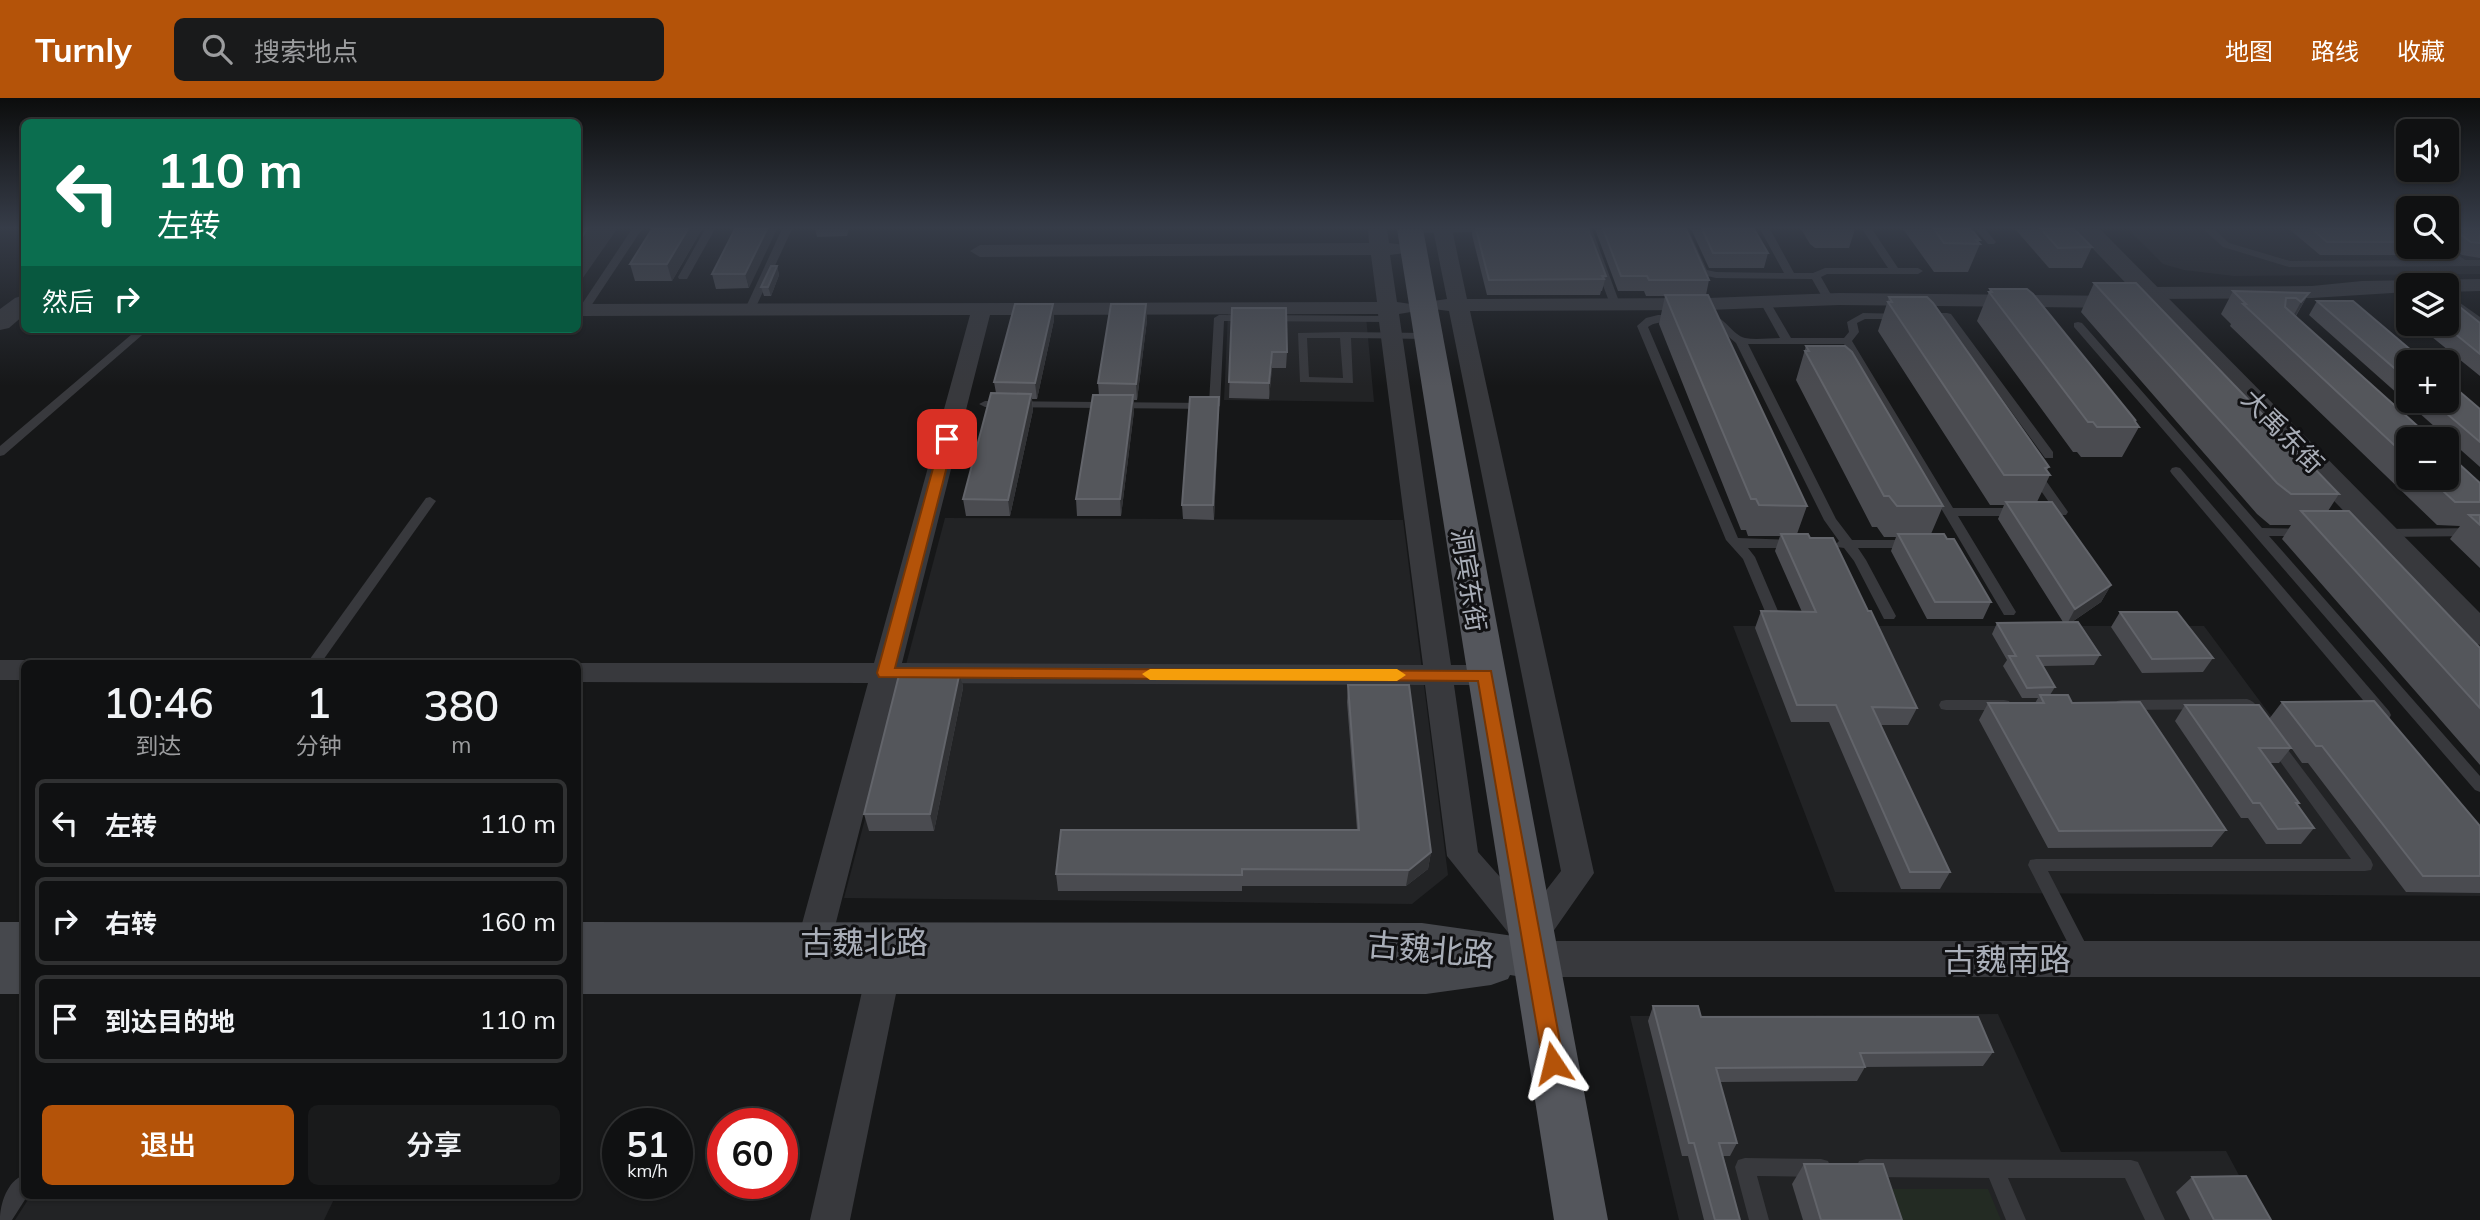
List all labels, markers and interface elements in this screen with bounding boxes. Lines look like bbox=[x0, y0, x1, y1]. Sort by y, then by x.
search box bbox=[174, 18, 664, 81]
text: Turnly bbox=[35, 29, 132, 70]
icon: search bbox=[198, 30, 236, 68]
text: 搜索地点 bbox=[254, 35, 358, 68]
text: 地图 bbox=[2225, 36, 2273, 66]
text: 路线 bbox=[2311, 36, 2359, 66]
text: 收藏 bbox=[2397, 36, 2445, 66]
map controls bbox=[2396, 119, 2459, 490]
button: sound bbox=[2396, 119, 2459, 182]
text: 110 m bbox=[157, 139, 303, 200]
icon: left bbox=[42, 147, 133, 238]
button: search bbox=[2396, 196, 2459, 259]
text: 左转 bbox=[157, 205, 221, 245]
button: layers bbox=[2396, 273, 2459, 336]
icon: right bbox=[108, 280, 146, 318]
text: 然后 bbox=[42, 285, 94, 318]
button: + bbox=[2396, 350, 2459, 413]
street label: 大禹东街 bbox=[2235, 382, 2331, 480]
pin bbox=[917, 409, 977, 469]
icon: arrive bbox=[928, 420, 966, 458]
button: − bbox=[2396, 427, 2459, 490]
street label: 洞宾东街 bbox=[1445, 526, 1493, 634]
text: 10:46 bbox=[103, 676, 214, 729]
text: 1 bbox=[306, 676, 331, 729]
text: 380 bbox=[423, 679, 499, 732]
text: m bbox=[451, 730, 471, 759]
text: 到达 bbox=[135, 731, 181, 760]
text: 分钟 bbox=[296, 731, 342, 760]
icon: left bbox=[46, 804, 84, 842]
text: 110 m bbox=[480, 807, 556, 840]
text: 左转 bbox=[105, 809, 157, 842]
icon: right bbox=[46, 902, 84, 940]
text: 160 m bbox=[480, 905, 556, 938]
text: 右转 bbox=[105, 907, 157, 940]
street label: 古魏北路 bbox=[800, 922, 928, 962]
street label: 古魏北路 bbox=[1365, 923, 1497, 975]
street label: 古魏南路 bbox=[1943, 939, 2071, 979]
icon: arrive bbox=[46, 1000, 84, 1038]
text: 110 m bbox=[480, 1003, 556, 1036]
text: 到达目的地 bbox=[105, 1005, 235, 1038]
position arrow bbox=[1516, 1026, 1590, 1100]
button: 退出 bbox=[42, 1105, 294, 1185]
button: 分享 bbox=[308, 1105, 560, 1185]
speed limit sign: 60 bbox=[707, 1108, 798, 1199]
text: 51 bbox=[626, 1122, 669, 1166]
text: km/h bbox=[627, 1159, 668, 1182]

